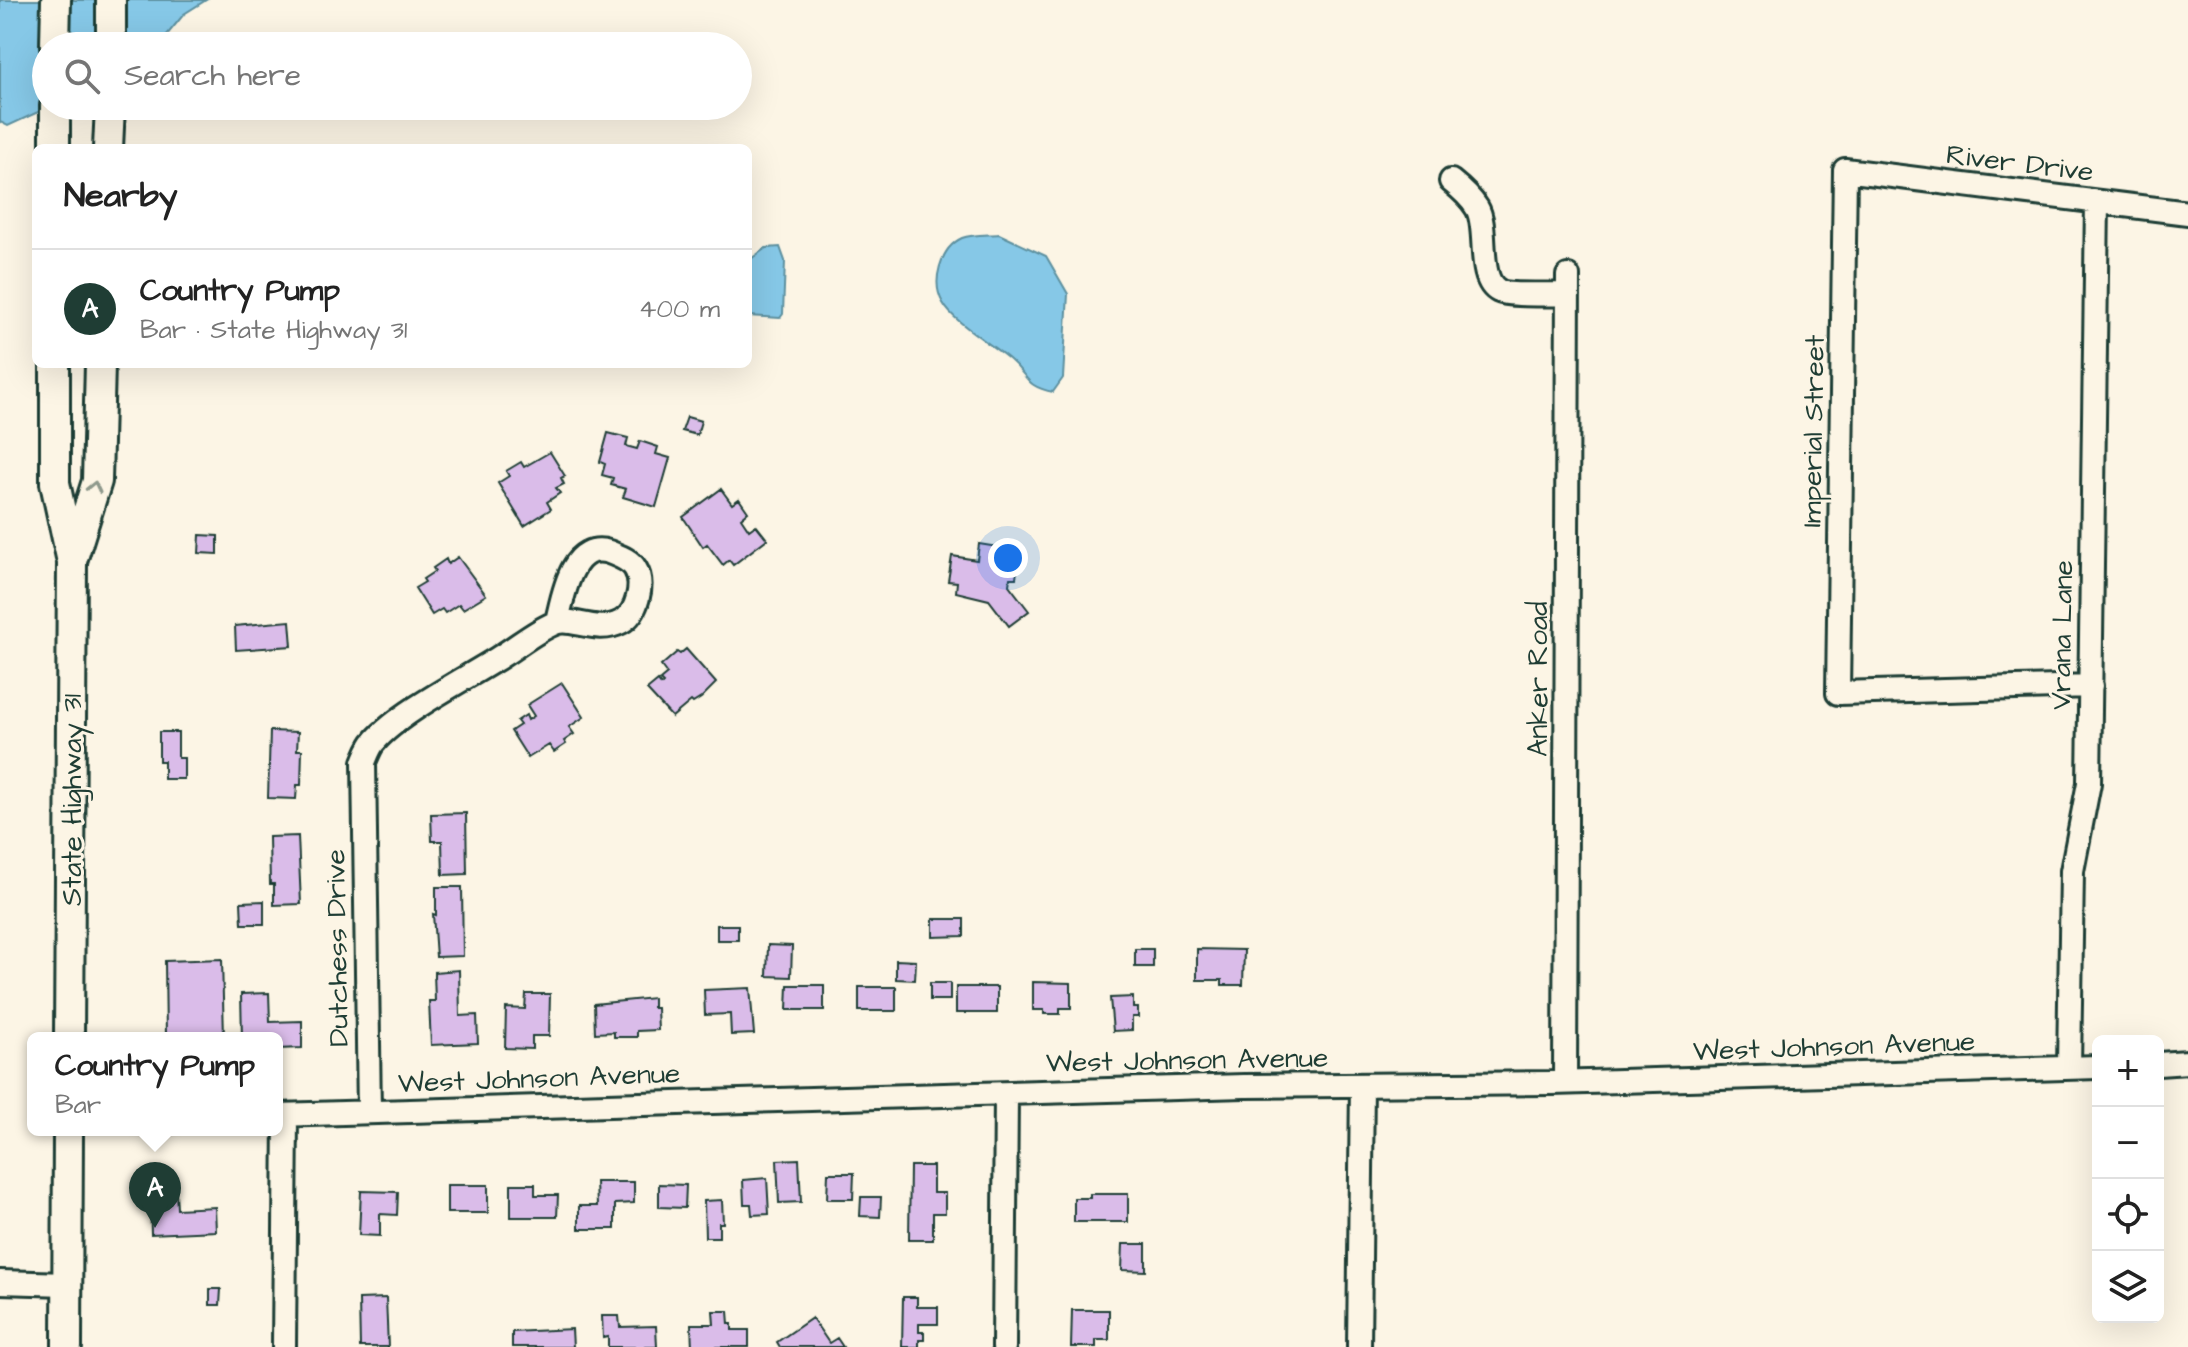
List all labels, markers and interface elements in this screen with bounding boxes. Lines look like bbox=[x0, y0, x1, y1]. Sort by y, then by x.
search box bbox=[32, 32, 752, 120]
icon: search bbox=[60, 54, 104, 98]
text: Search here bbox=[124, 55, 301, 97]
street label: River Drive bbox=[1944, 135, 2096, 192]
text: Nearby bbox=[64, 172, 178, 220]
text: Country Pump bbox=[140, 270, 340, 312]
text: A bbox=[82, 291, 98, 327]
text: 400 m bbox=[639, 291, 720, 327]
text: Bar · State Highway 31 bbox=[140, 312, 407, 348]
street label: Imperial Street bbox=[1792, 334, 1835, 528]
one-way arrow bbox=[85, 481, 102, 495]
your location bbox=[988, 538, 1028, 578]
street label: Vrana Lane bbox=[2042, 560, 2083, 710]
street label: Anker Road bbox=[1519, 601, 1558, 757]
street label: State Highway 31 bbox=[53, 694, 94, 906]
street label: Dutchess Drive bbox=[316, 849, 359, 1047]
street label: West Johnson Avenue bbox=[1692, 1022, 1976, 1071]
popup bbox=[27, 1032, 283, 1136]
map controls bbox=[2092, 1035, 2164, 1323]
button: + bbox=[2092, 1035, 2164, 1107]
street label: West Johnson Avenue bbox=[1045, 1039, 1329, 1082]
text: Country Pump bbox=[55, 1045, 255, 1087]
street label: West Johnson Avenue bbox=[397, 1054, 681, 1103]
text: Bar bbox=[55, 1087, 101, 1123]
button: − bbox=[2092, 1107, 2164, 1179]
pin: A bbox=[129, 1162, 181, 1228]
button: locate bbox=[2092, 1179, 2164, 1251]
button: layers bbox=[2092, 1251, 2164, 1323]

